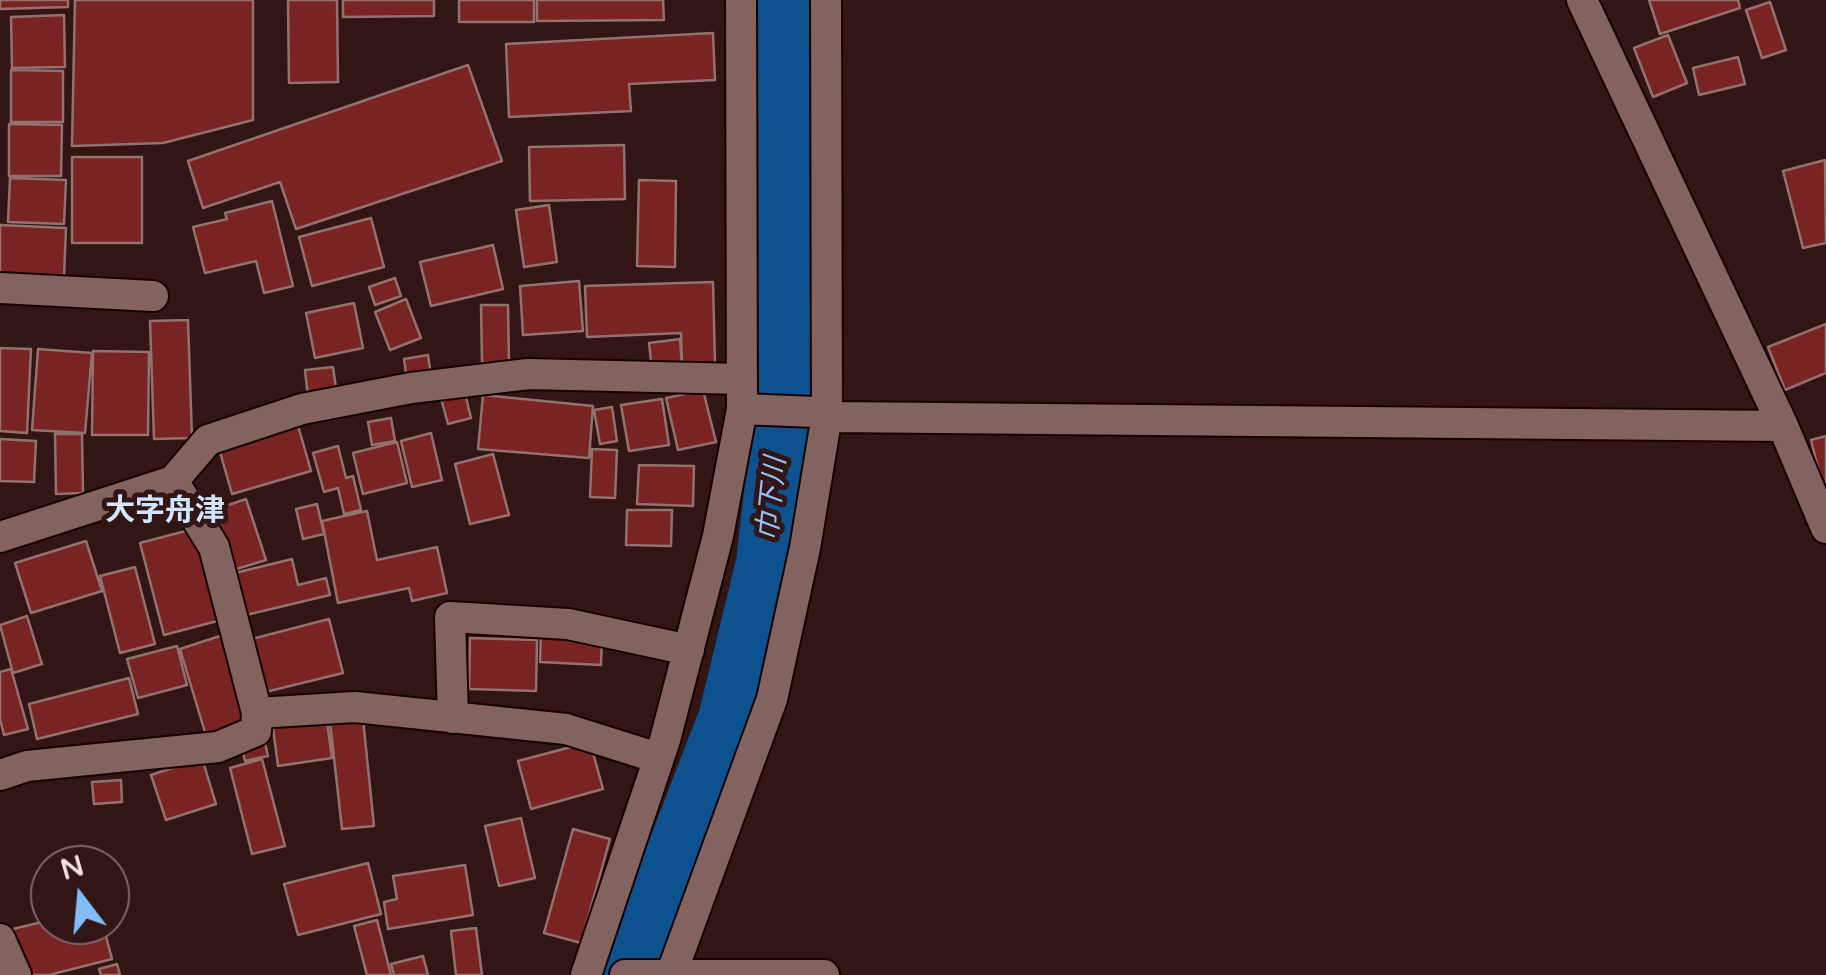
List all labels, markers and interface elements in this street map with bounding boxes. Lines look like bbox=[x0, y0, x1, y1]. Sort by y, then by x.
water label: 巾下川 bbox=[752, 455, 794, 543]
district label: 大字舟津 bbox=[105, 494, 225, 530]
north arrow bbox=[30, 845, 130, 945]
text: N bbox=[57, 849, 88, 888]

